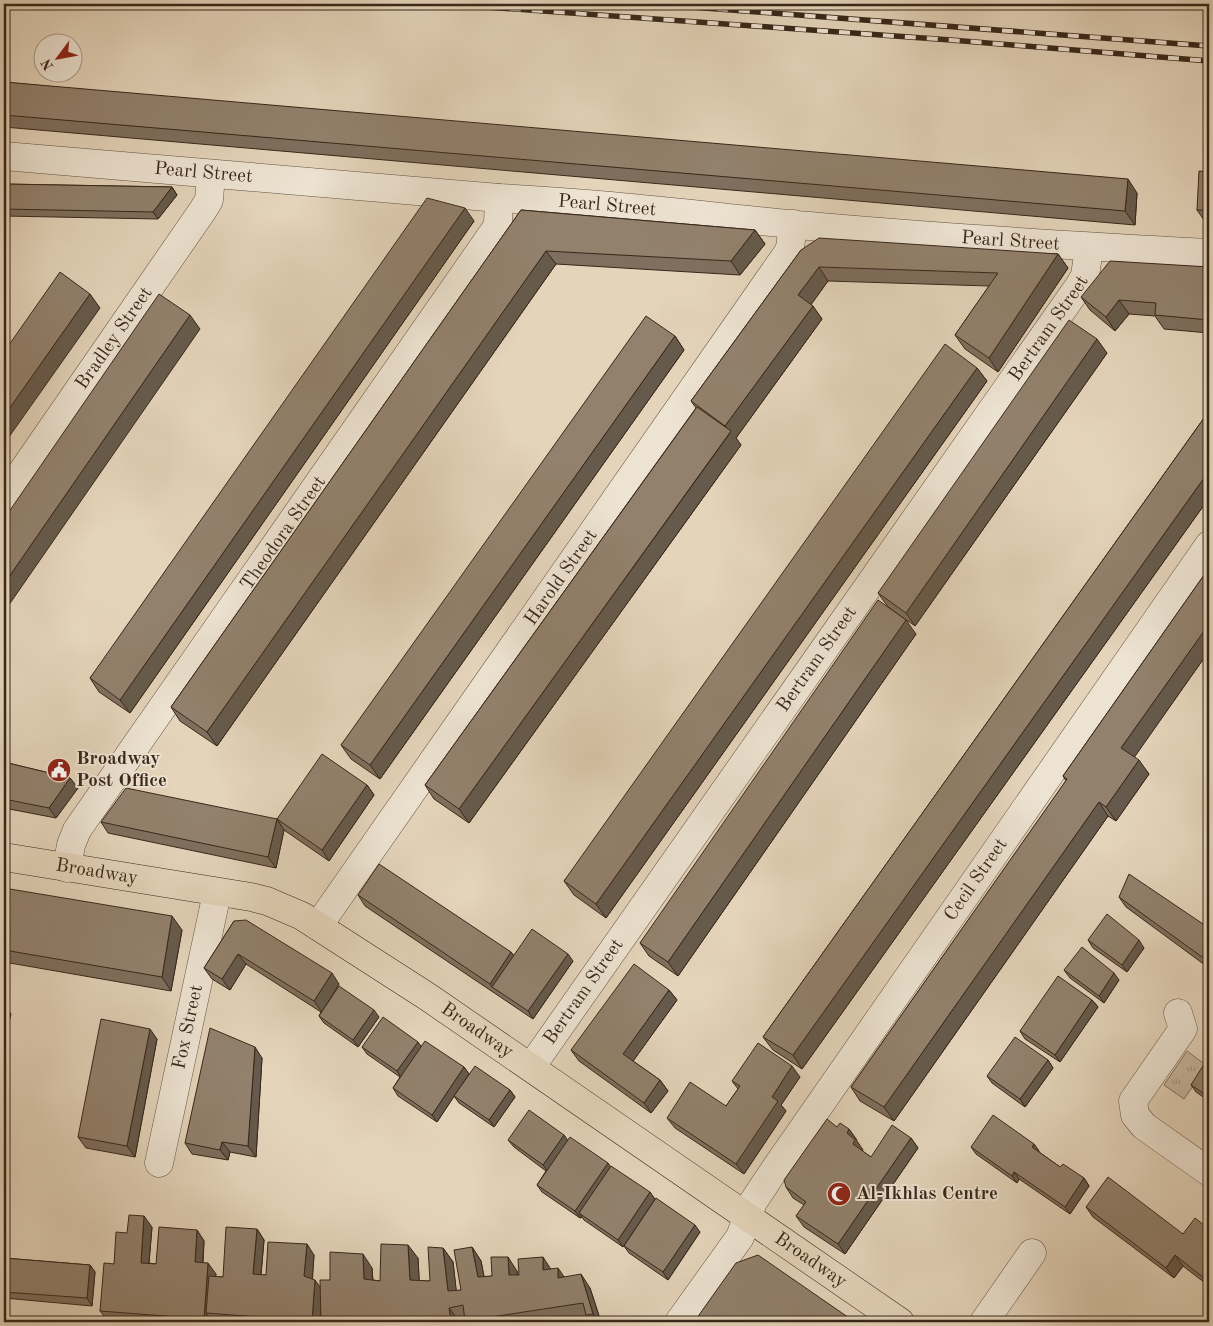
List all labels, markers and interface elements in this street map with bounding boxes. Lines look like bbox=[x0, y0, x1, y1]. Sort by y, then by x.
north arrow bbox=[32, 32, 82, 82]
text: N bbox=[39, 56, 57, 73]
street label: Pearl Street bbox=[153, 159, 253, 187]
street label: Pearl Street bbox=[557, 192, 657, 220]
street label: Pearl Street bbox=[960, 229, 1060, 254]
street label: Bertram Street bbox=[1006, 272, 1092, 385]
street label: Bradley Street bbox=[72, 284, 156, 393]
street label: Theodora Street bbox=[237, 473, 330, 594]
street label: Harold Street bbox=[521, 526, 601, 629]
street label: Bertram Street bbox=[774, 603, 861, 716]
place label: Broadway Post Office bbox=[76, 750, 167, 791]
public building icon: Broadway Post Office bbox=[46, 757, 72, 783]
street label: Cecil Street bbox=[941, 835, 1011, 924]
street label: Broadway bbox=[54, 856, 139, 888]
street label: Bertram Street bbox=[540, 935, 627, 1048]
street label: Fox Street bbox=[170, 983, 207, 1071]
street label: Broadway bbox=[437, 999, 517, 1062]
mosque icon: Al-Ikhlas Centre bbox=[826, 1181, 852, 1207]
place label: Al-Ikhlas Centre bbox=[856, 1185, 998, 1204]
street label: Broadway bbox=[771, 1229, 850, 1292]

